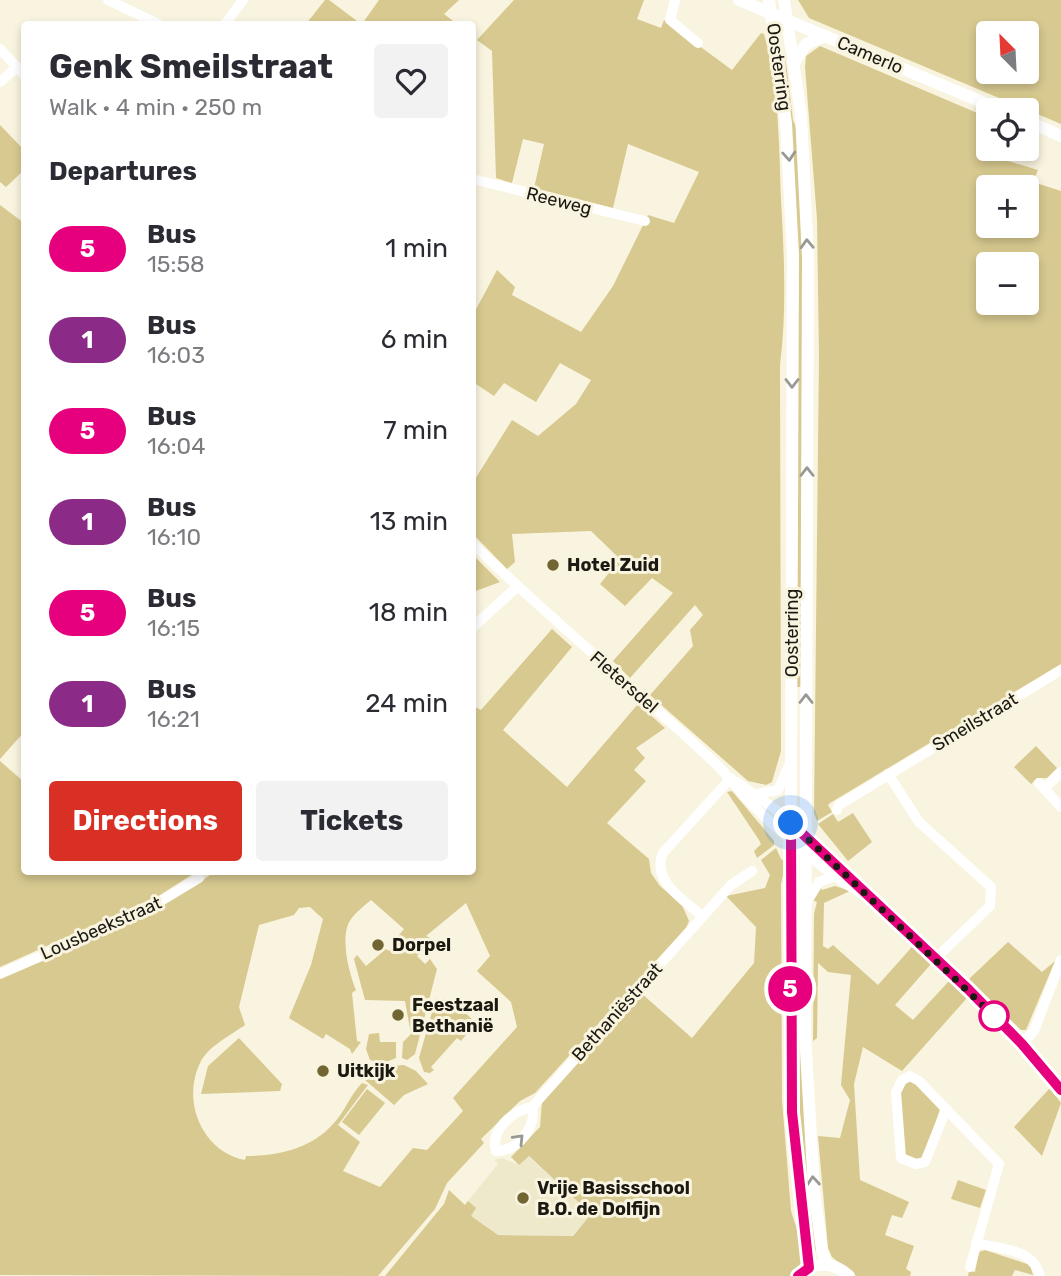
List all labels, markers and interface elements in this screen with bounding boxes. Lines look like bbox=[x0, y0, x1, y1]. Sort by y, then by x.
north arrow bbox=[976, 21, 1040, 84]
map controls bbox=[976, 21, 1039, 315]
street label: Oosterring bbox=[762, 22, 796, 112]
street label: Camerlo bbox=[834, 31, 906, 79]
button: heart bbox=[374, 44, 448, 118]
text: Genk Smeilstraat bbox=[49, 47, 333, 86]
text: Walk · 4 min · 250 m bbox=[49, 93, 262, 121]
button: locate bbox=[976, 98, 1039, 161]
one-way arrow bbox=[781, 151, 796, 162]
text: Departures bbox=[49, 156, 197, 187]
button: + bbox=[976, 175, 1039, 238]
street label: Reeweg bbox=[524, 182, 594, 220]
text: Bus bbox=[147, 219, 196, 250]
text: 1 min bbox=[385, 233, 448, 264]
text: 5 bbox=[80, 235, 95, 263]
one-way arrow bbox=[800, 238, 815, 249]
text: 15:58 bbox=[147, 250, 205, 278]
button: − bbox=[976, 252, 1039, 315]
text: Bus bbox=[147, 310, 196, 341]
text: 6 min bbox=[381, 324, 448, 355]
text: 1 bbox=[82, 326, 93, 354]
text: 16:03 bbox=[147, 341, 205, 369]
one-way arrow bbox=[784, 379, 800, 389]
text: Bus bbox=[147, 401, 196, 432]
text: 7 min bbox=[383, 415, 448, 446]
text: 5 bbox=[80, 417, 95, 445]
text: 16:04 bbox=[147, 432, 206, 460]
one-way arrow bbox=[799, 466, 815, 476]
text: Bus bbox=[147, 492, 196, 523]
text: 13 min bbox=[370, 506, 448, 537]
text: 1 bbox=[82, 508, 93, 536]
text: 16:10 bbox=[147, 523, 201, 551]
place label: Hotel Zuid bbox=[567, 554, 659, 576]
marker: Hotel Zuid bbox=[545, 557, 561, 573]
text: Bus bbox=[147, 583, 196, 614]
street label: Oosterring bbox=[781, 589, 803, 677]
text: 18 min bbox=[369, 597, 448, 628]
text: 5 bbox=[80, 599, 95, 627]
text: 16:15 bbox=[147, 614, 200, 642]
street label: Fletersdel bbox=[585, 646, 663, 718]
text: Bus bbox=[147, 674, 196, 705]
text: 24 min bbox=[365, 688, 448, 719]
street label: Smeilstraat bbox=[928, 688, 1022, 756]
text: 1 bbox=[82, 690, 93, 718]
one-way arrow bbox=[798, 693, 814, 704]
text: 16:21 bbox=[147, 705, 200, 733]
button: Directions bbox=[49, 781, 242, 861]
button: Tickets bbox=[256, 781, 448, 861]
your location bbox=[773, 805, 808, 840]
street label: Lousbeekstraat bbox=[37, 892, 165, 964]
place label: Dorpel bbox=[392, 934, 451, 956]
marker: Dorpel bbox=[370, 937, 386, 953]
street label: Bethaniëstraat bbox=[567, 958, 667, 1066]
line badge: 5 bbox=[767, 966, 813, 1012]
text: 5 bbox=[782, 975, 798, 1003]
place label: Feestzaal Bethanië bbox=[412, 994, 499, 1037]
unlabelled marker bbox=[979, 1001, 1009, 1031]
marker: Feestzaal Bethanië bbox=[390, 1007, 406, 1023]
place label: Uitkijk bbox=[337, 1060, 396, 1082]
marker: Uitkijk bbox=[315, 1063, 331, 1079]
one-way arrow bbox=[511, 1134, 524, 1147]
one-way arrow bbox=[806, 1175, 821, 1186]
place label: Vrije Basisschool B.O. de Dolfijn bbox=[537, 1177, 690, 1220]
marker: Vrije Basisschool B.O. de Dolfijn bbox=[515, 1190, 531, 1206]

